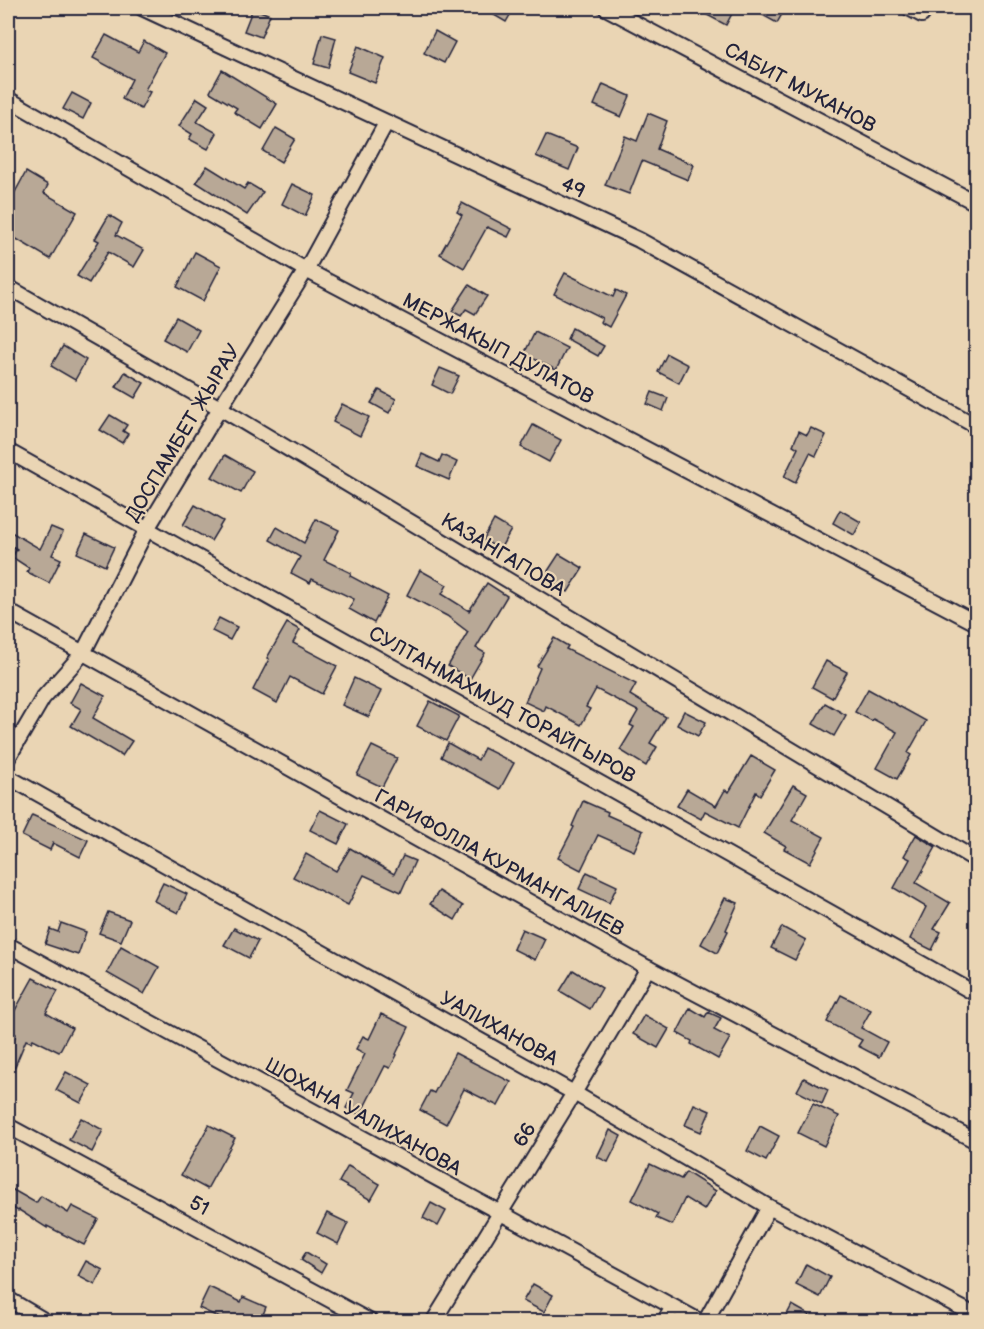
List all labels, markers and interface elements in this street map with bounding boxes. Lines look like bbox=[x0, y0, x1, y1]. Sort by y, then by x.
street label: САБИТ МУКАНОВ bbox=[720, 38, 880, 138]
street label: 49 bbox=[557, 172, 589, 204]
street label: МЕРЖАКЫП ДУЛАТОВ bbox=[398, 288, 598, 410]
street label: ДОСПАМБЕТ ЖЫРАУ bbox=[120, 340, 246, 526]
street label: КАЗАНГАПОВА bbox=[436, 508, 570, 602]
street label: СУЛТАНМАХМУД ТОРАЙГЫРОВ bbox=[364, 621, 640, 789]
street label: ГАРИФОЛЛА КУРМАНГАЛИЕВ bbox=[370, 784, 628, 942]
street label: УАЛИХАНОВА bbox=[436, 987, 563, 1072]
street label: ШОХАНА УАЛИХАНОВА bbox=[261, 1053, 466, 1181]
street label: 66 bbox=[508, 1118, 542, 1152]
street label: 51 bbox=[185, 1191, 213, 1221]

